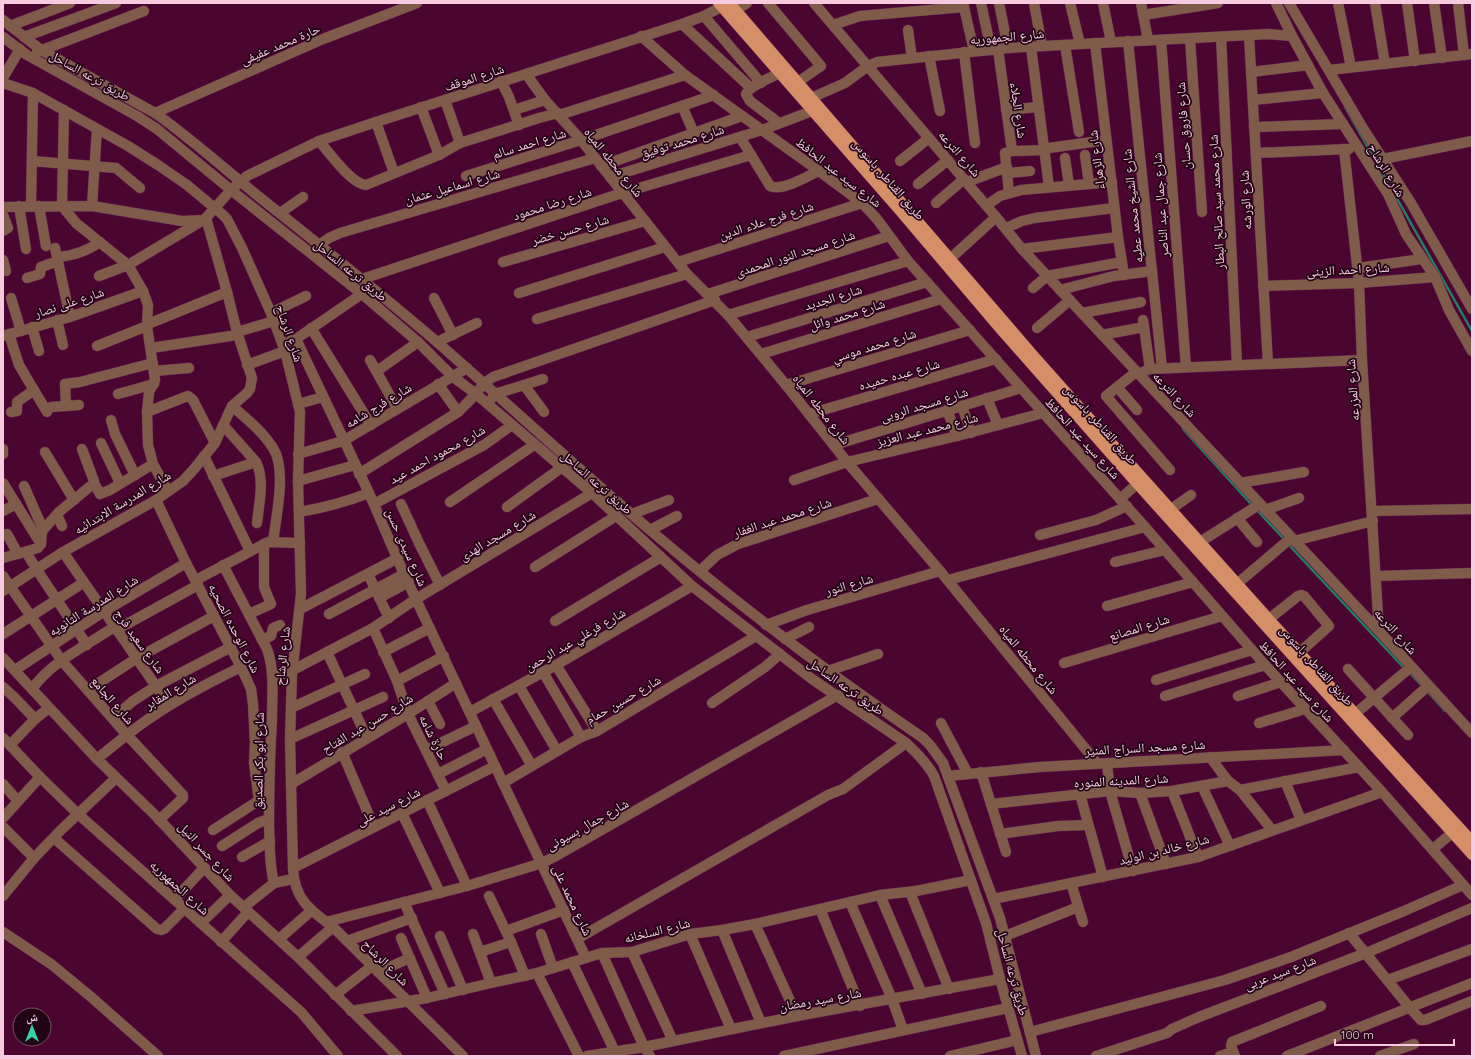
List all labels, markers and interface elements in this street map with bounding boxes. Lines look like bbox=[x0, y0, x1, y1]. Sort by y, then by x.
street label: حارة محمد عفيفى bbox=[238, 20, 323, 69]
street label: شارع الجمهوريه bbox=[969, 25, 1045, 49]
street label: طريق ترعه الساحل bbox=[46, 46, 133, 105]
street label: شارع الموقف bbox=[442, 60, 506, 96]
street label: شارع الجلاء bbox=[1005, 81, 1031, 139]
street label: شارع فاروق حسان bbox=[1172, 81, 1196, 170]
street label: شارع محمد توفيق bbox=[638, 121, 727, 163]
street label: شارع احمد سالم bbox=[490, 124, 568, 164]
street label: شارع محطه المياه bbox=[579, 124, 647, 201]
street label: شارع الترعه bbox=[934, 126, 985, 181]
street label: شارع الزهراء bbox=[1084, 129, 1110, 191]
street label: شارع سيد عبد الحافظ bbox=[792, 133, 885, 212]
street label: شارع محمد سيد صالح البطار bbox=[1204, 134, 1230, 271]
street label: طريق القناطر, باسوس bbox=[849, 135, 929, 224]
street label: شارع الرشاح bbox=[1363, 140, 1409, 201]
street label: شارع الشيخ محمد عطيه bbox=[1118, 148, 1148, 264]
street label: شارع جمال عبد الناصر bbox=[1148, 152, 1174, 259]
street label: شارع اسماعيل عثمان bbox=[402, 165, 502, 209]
street label: شارع الورشه bbox=[1235, 170, 1257, 230]
street label: شارع رضا محمود bbox=[511, 183, 594, 225]
street label: شارع فرج علاء الدين bbox=[717, 197, 816, 245]
street label: شارع حسن خضر bbox=[528, 210, 611, 250]
street label: شارع مسجد النور المحمدى bbox=[733, 226, 857, 282]
street label: طريق ترعه الساحل bbox=[311, 236, 391, 305]
street label: شارع احمد الزينى bbox=[1306, 259, 1390, 281]
street label: شارع الجديد bbox=[802, 281, 864, 315]
street label: شارع على نصار bbox=[31, 283, 107, 323]
street label: شارع محمد وائل bbox=[807, 295, 887, 335]
street label: شارع الرشاح bbox=[271, 302, 307, 364]
street label: شارع محمد موسي bbox=[830, 325, 919, 369]
street label: شارع عبده حميده bbox=[857, 355, 942, 395]
street label: شارع المزرعه bbox=[1342, 358, 1364, 422]
street label: شارع الترعه bbox=[1148, 368, 1200, 421]
street label: شارع محطه المياه bbox=[788, 371, 854, 449]
street label: شارع فرج شامه bbox=[342, 379, 415, 433]
street label: طريق القناطر, باسوس bbox=[1060, 380, 1141, 468]
street label: شارع مسجد الروبى bbox=[878, 383, 970, 427]
street label: شارع سيد عبد الحافظ bbox=[1041, 394, 1124, 484]
street label: شارع محمد عبد العزيز bbox=[874, 409, 980, 452]
street label: شارع محمود احمد عيد bbox=[386, 421, 489, 489]
street label: طريق ترعه الساحل bbox=[557, 447, 636, 518]
street label: شارع المدرسة الابتدائيه bbox=[71, 467, 174, 539]
street label: شارع محمد عبد الغفار bbox=[730, 494, 834, 543]
street label: شارع سيدى حسن bbox=[381, 505, 431, 589]
street label: شارع مسجد الهدى bbox=[456, 506, 539, 566]
street label: شارع النور bbox=[822, 570, 875, 601]
street label: شارع المدرسة الثانويه bbox=[45, 571, 142, 641]
street label: شارع الوحده الصحيه bbox=[204, 580, 265, 676]
street label: شارع فرغلي عبد الرحمن bbox=[522, 604, 630, 677]
street label: شارع الترعه bbox=[1370, 605, 1421, 659]
street label: شارع سعيد فرج bbox=[110, 606, 169, 677]
street label: شارع المصانع bbox=[1107, 610, 1172, 646]
street label: شارع محطه المياه bbox=[994, 621, 1062, 698]
street label: طريق القناطر, باسوس bbox=[1276, 621, 1357, 709]
street label: شارع الرشاح bbox=[271, 626, 295, 687]
street label: شارع سيد عبد الحافظ bbox=[1255, 637, 1338, 727]
street label: طريق ترعه الساحل bbox=[804, 654, 887, 719]
street label: شارع المقابر bbox=[141, 670, 199, 715]
street label: شارع حسين حمام bbox=[583, 671, 664, 729]
street label: شارع الجامع bbox=[86, 673, 138, 729]
street label: شارع حسن عبد الفتاح bbox=[319, 689, 417, 758]
street label: حارة شامه bbox=[415, 711, 452, 763]
street label: شارع ابو بكر الصديق bbox=[249, 712, 269, 810]
street label: شارع مسجد السراج المنير bbox=[1083, 736, 1206, 760]
street label: شارع المدينه المنوره bbox=[1073, 770, 1169, 792]
street label: شارع سيد على bbox=[353, 783, 424, 831]
street label: شارع جمال بسيونى bbox=[543, 795, 632, 855]
street label: شارع جسر النيل bbox=[174, 818, 239, 886]
street label: شارع خالد بن الوليد bbox=[1117, 830, 1211, 870]
street label: شارع الجمهوريه bbox=[146, 856, 213, 919]
street label: شارع محمد على bbox=[548, 862, 596, 939]
street label: شارع السلخانه bbox=[622, 914, 692, 948]
street label: طريق ترعه الساحل bbox=[993, 927, 1032, 1018]
street label: شارع الرشاح bbox=[358, 935, 413, 990]
street label: شارع سيد عربى bbox=[1242, 951, 1319, 995]
street label: شارع سيد رمضان bbox=[778, 984, 863, 1016]
north arrow bbox=[12, 1007, 52, 1047]
text: ش bbox=[26, 1010, 38, 1025]
scale bar bbox=[1335, 1021, 1454, 1047]
text: 100 m bbox=[1341, 1027, 1374, 1042]

